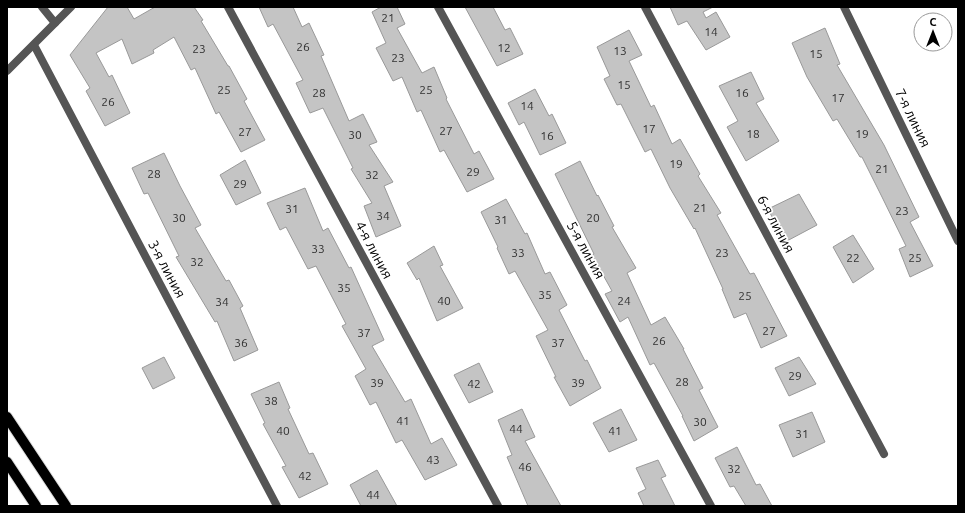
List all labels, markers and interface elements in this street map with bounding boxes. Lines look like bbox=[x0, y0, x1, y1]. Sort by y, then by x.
house number: 21 bbox=[381, 11, 395, 24]
north arrow bbox=[913, 12, 953, 52]
text: С bbox=[929, 16, 937, 28]
house number: 14 bbox=[704, 25, 718, 38]
house number: 26 bbox=[296, 40, 310, 53]
house number: 12 bbox=[497, 41, 511, 54]
house number: 23 bbox=[192, 42, 206, 55]
house number: 13 bbox=[613, 44, 627, 57]
house number: 15 bbox=[809, 47, 823, 60]
house number: 23 bbox=[391, 51, 405, 64]
house number: 15 bbox=[617, 78, 631, 91]
house number: 25 bbox=[217, 83, 231, 96]
house number: 25 bbox=[419, 83, 433, 96]
house number: 28 bbox=[312, 86, 326, 99]
house number: 16 bbox=[735, 86, 749, 99]
street label: 7-я линия bbox=[892, 86, 934, 150]
house number: 17 bbox=[831, 91, 845, 104]
house number: 26 bbox=[101, 95, 115, 108]
house number: 14 bbox=[520, 99, 534, 112]
house number: 17 bbox=[642, 122, 656, 135]
house number: 27 bbox=[439, 124, 453, 137]
house number: 27 bbox=[238, 125, 252, 138]
house number: 18 bbox=[746, 127, 760, 140]
house number: 19 bbox=[855, 127, 869, 140]
house number: 30 bbox=[348, 128, 362, 141]
house number: 16 bbox=[540, 129, 554, 142]
house number: 19 bbox=[669, 157, 683, 170]
house number: 21 bbox=[875, 162, 889, 175]
house number: 29 bbox=[466, 165, 480, 178]
house number: 28 bbox=[147, 167, 161, 180]
house number: 32 bbox=[365, 168, 379, 181]
house number: 29 bbox=[233, 177, 247, 190]
street label: 6-я линия bbox=[754, 192, 798, 256]
house number: 21 bbox=[693, 201, 707, 214]
house number: 31 bbox=[285, 202, 299, 215]
house number: 23 bbox=[895, 204, 909, 217]
house number: 34 bbox=[376, 209, 390, 222]
house number: 30 bbox=[172, 211, 186, 224]
house number: 20 bbox=[586, 211, 600, 224]
house number: 31 bbox=[494, 213, 508, 226]
street label: 4-я линия bbox=[352, 218, 396, 282]
street label: 5-я линия bbox=[564, 218, 608, 282]
street label: 3-я линия bbox=[145, 237, 189, 301]
house number: 33 bbox=[311, 242, 325, 255]
house number: 33 bbox=[511, 246, 525, 259]
house number: 23 bbox=[715, 246, 729, 259]
house number: 22 bbox=[846, 251, 860, 264]
house number: 25 bbox=[908, 251, 922, 264]
house number: 32 bbox=[190, 255, 204, 268]
house number: 35 bbox=[337, 281, 351, 294]
house number: 35 bbox=[538, 288, 552, 301]
house number: 25 bbox=[738, 289, 752, 302]
house number: 40 bbox=[437, 294, 451, 307]
house number: 24 bbox=[617, 294, 631, 307]
house number: 34 bbox=[215, 295, 229, 308]
house number: 27 bbox=[762, 324, 776, 337]
house number: 37 bbox=[357, 326, 371, 339]
house number: 26 bbox=[652, 334, 666, 347]
house number: 36 bbox=[234, 336, 248, 349]
house number: 37 bbox=[551, 336, 565, 349]
house number: 29 bbox=[788, 369, 802, 382]
house number: 28 bbox=[675, 375, 689, 388]
house number: 39 bbox=[370, 376, 384, 389]
house number: 39 bbox=[571, 376, 585, 389]
house number: 42 bbox=[467, 377, 481, 390]
house number: 38 bbox=[264, 394, 278, 407]
house number: 41 bbox=[396, 414, 410, 427]
house number: 30 bbox=[693, 415, 707, 428]
house number: 44 bbox=[509, 422, 523, 435]
house number: 40 bbox=[276, 424, 290, 437]
house number: 41 bbox=[608, 424, 622, 437]
house number: 31 bbox=[795, 427, 809, 440]
house number: 43 bbox=[426, 453, 440, 466]
house number: 46 bbox=[518, 460, 532, 473]
house number: 32 bbox=[727, 462, 741, 475]
house number: 42 bbox=[298, 469, 312, 482]
house number: 44 bbox=[366, 488, 380, 501]

